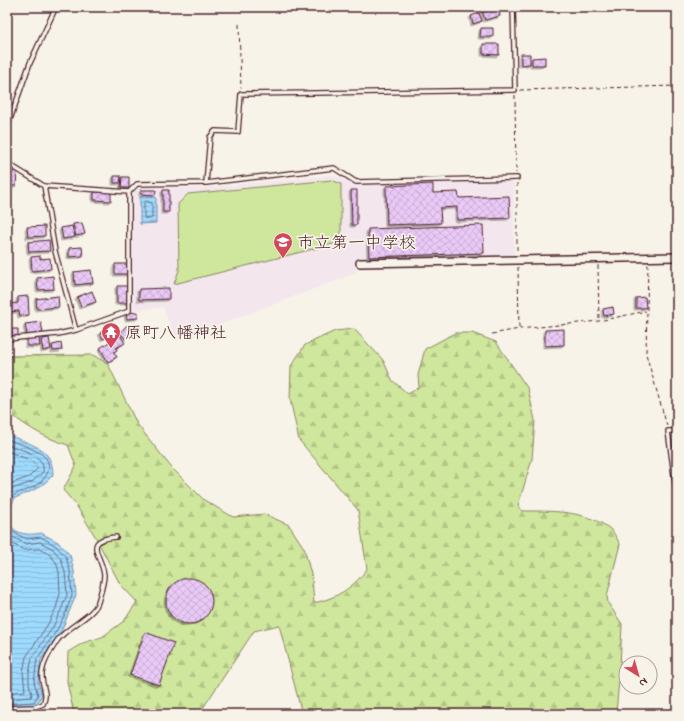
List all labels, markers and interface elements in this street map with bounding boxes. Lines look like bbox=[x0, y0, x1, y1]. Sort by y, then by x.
school or university icon: 市立第一中学校 bbox=[272, 231, 294, 259]
place label: 市立第一中学校 bbox=[297, 231, 416, 256]
temple icon: 原町八幡神社 bbox=[100, 321, 122, 349]
place label: 原町八幡神社 bbox=[125, 321, 227, 346]
north arrow bbox=[618, 655, 658, 695]
text: N bbox=[636, 674, 651, 691]

